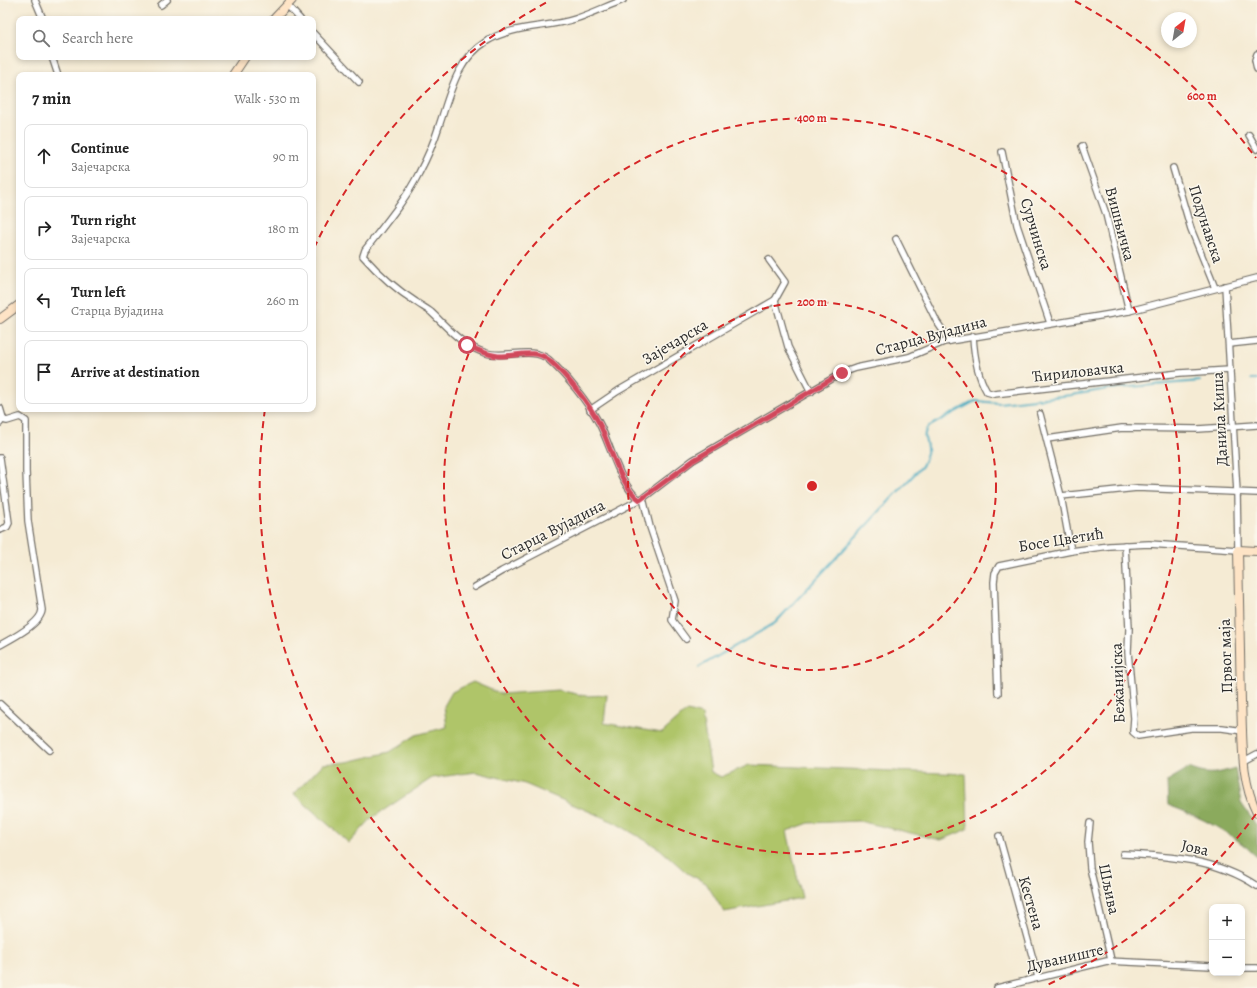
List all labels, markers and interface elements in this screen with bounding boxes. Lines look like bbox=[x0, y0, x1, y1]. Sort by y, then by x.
north arrow bbox=[1161, 12, 1197, 48]
search box bbox=[16, 16, 316, 60]
icon: search bbox=[30, 27, 52, 49]
text: Search here bbox=[62, 28, 133, 48]
text: 7 min bbox=[32, 87, 71, 110]
text: 600 m bbox=[1187, 88, 1217, 104]
text: Walk · 530 m bbox=[234, 90, 300, 107]
text: 400 m bbox=[797, 110, 827, 126]
text: Continue bbox=[71, 138, 129, 158]
icon: ahead bbox=[33, 145, 55, 167]
text: 90 m bbox=[273, 148, 299, 165]
text: Зајечарска bbox=[71, 158, 130, 175]
street label: Подунавска bbox=[1183, 182, 1229, 266]
street label: Вишњичка bbox=[1100, 184, 1141, 264]
street label: Сурчинска bbox=[1015, 195, 1058, 273]
text: Turn right bbox=[71, 210, 136, 230]
icon: right bbox=[33, 217, 55, 239]
text: 180 m bbox=[268, 220, 299, 237]
text: Зајечарска bbox=[71, 230, 130, 247]
text: Turn left bbox=[71, 282, 126, 302]
icon: left bbox=[33, 289, 55, 311]
text: 260 m bbox=[266, 292, 299, 309]
text: 200 m bbox=[797, 294, 827, 310]
text: Старца Вујадина bbox=[71, 302, 164, 319]
street label: Старца Вујадина bbox=[873, 310, 990, 361]
street label: Зајечарска bbox=[638, 313, 712, 370]
route start bbox=[458, 336, 476, 354]
street label: Ћириловачка bbox=[1031, 356, 1125, 388]
icon: arrive bbox=[33, 361, 55, 383]
text: Arrive at destination bbox=[71, 362, 200, 382]
route end bbox=[833, 364, 851, 382]
street label: Данила Киша bbox=[1207, 370, 1233, 467]
centre of rings bbox=[805, 479, 819, 493]
street label: Старца Вујадина bbox=[497, 494, 609, 566]
street label: Босе Цветић bbox=[1017, 522, 1106, 558]
street label: Првог маја bbox=[1214, 618, 1238, 694]
street label: Бежанијска bbox=[1106, 642, 1130, 724]
street label: Јова bbox=[1179, 834, 1211, 862]
street label: Шљива bbox=[1093, 861, 1125, 917]
street label: Кестена bbox=[1013, 874, 1049, 933]
map controls bbox=[1209, 904, 1245, 976]
button: + bbox=[1209, 904, 1245, 940]
street label: Дуваниште bbox=[1024, 938, 1106, 978]
button: − bbox=[1209, 940, 1245, 976]

